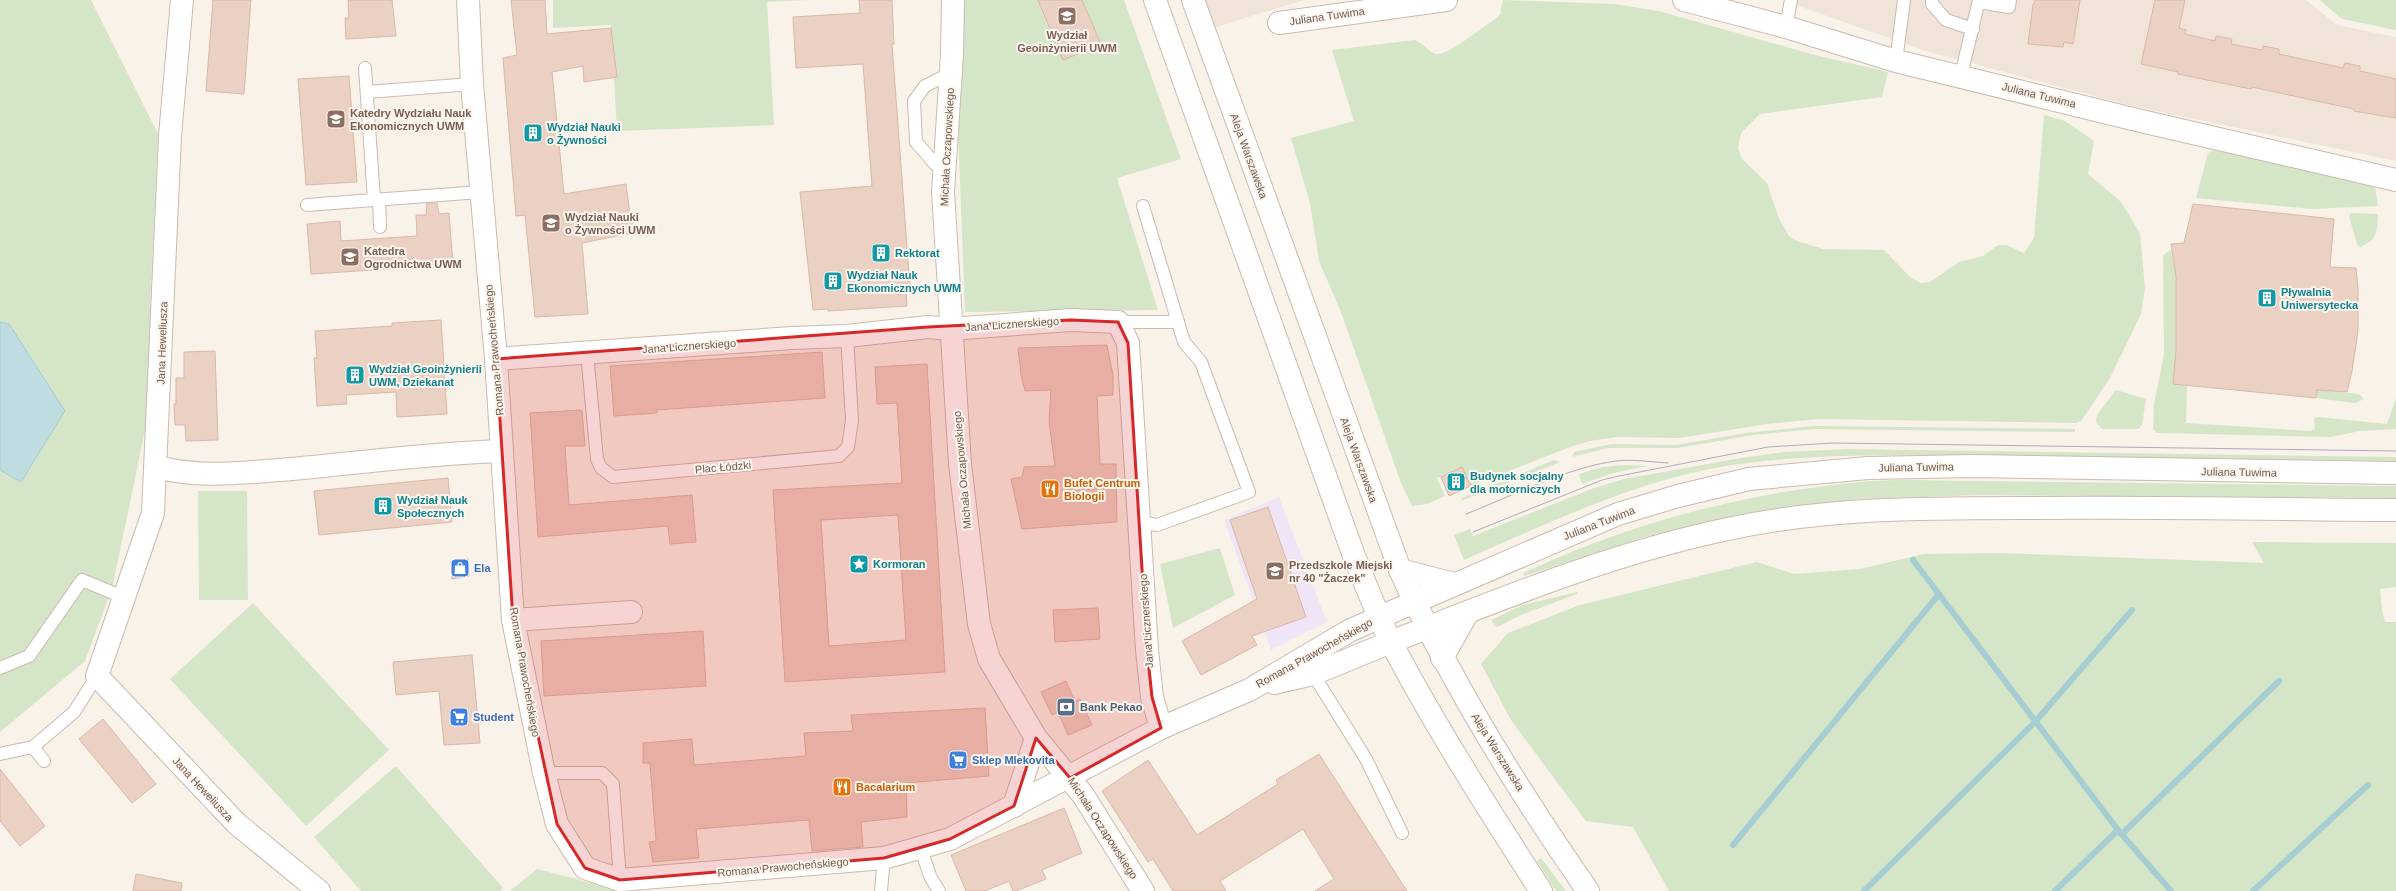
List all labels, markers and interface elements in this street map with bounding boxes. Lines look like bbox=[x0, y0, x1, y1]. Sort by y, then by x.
school or university icon: Wydział Geoinżynierii UWM bbox=[1056, 5, 1078, 27]
street label: Juliana Tuwima bbox=[1289, 5, 1366, 27]
place label: Wydział Geoinżynierii UWM bbox=[1017, 29, 1117, 54]
street label: Juliana Tuwima bbox=[2001, 80, 2078, 110]
street label: Michała Oczapowskiego bbox=[938, 87, 956, 207]
place label: Katedry Wydziału Nauk Ekonomicznych UWM bbox=[350, 107, 472, 132]
school or university icon: Katedry Wydziału Nauk Ekonomicznych UWM bbox=[325, 108, 347, 130]
street label: Aleja Warszawska bbox=[1228, 112, 1270, 201]
place label: Wydział Nauki o Żywności bbox=[547, 121, 621, 146]
building icon: Wydział Nauki o Żywności bbox=[522, 122, 544, 144]
place label: Wydział Nauki o Żywności UWM bbox=[565, 211, 655, 236]
school or university icon: Wydział Nauki o Żywności UWM bbox=[540, 212, 562, 234]
building icon: Rektorat bbox=[870, 242, 892, 264]
place label: Katedra Ogrodnictwa UWM bbox=[364, 245, 462, 270]
school or university icon: Katedra Ogrodnictwa UWM bbox=[339, 246, 361, 268]
place label: Rektorat bbox=[895, 247, 940, 259]
place label: Wydział Nauk Ekonomicznych UWM bbox=[847, 269, 961, 294]
building icon: Wydział Nauk Ekonomicznych UWM bbox=[822, 270, 844, 292]
street label: Romana Prawocheńskiego bbox=[482, 284, 506, 416]
place label: Pływalnia Uniwersytecka bbox=[2281, 286, 2359, 311]
building icon: Pływalnia Uniwersytecka bbox=[2256, 287, 2278, 309]
street label: Jana Heweliusza bbox=[155, 300, 169, 385]
street label: Jana Licznerskiego bbox=[965, 315, 1059, 333]
street label: Jana Licznerskiego bbox=[642, 337, 736, 355]
place label: Wydział Geoinżynierii UWM, Dziekanat bbox=[369, 363, 482, 388]
building icon: Wydział Geoinżynierii UWM, Dziekanat bbox=[344, 364, 366, 386]
street label: Michała Oczapowskiego bbox=[951, 410, 973, 530]
street label: Aleja Warszawska bbox=[1338, 416, 1380, 505]
street label: Plac Łódzki bbox=[694, 459, 752, 475]
street label: Juliana Tuwima bbox=[1878, 460, 1955, 474]
street label: Juliana Tuwima bbox=[2201, 465, 2278, 479]
place label: Budynek socjalny dla motorniczych bbox=[1470, 470, 1564, 495]
building icon: Budynek socjalny dla motorniczych bbox=[1445, 471, 1467, 493]
place label: Bufet Centrum Biologii bbox=[1064, 477, 1141, 502]
restaurant icon: Bufet Centrum Biologii bbox=[1039, 478, 1061, 500]
place label: Wydział Nauk Społecznych bbox=[397, 494, 469, 519]
building icon: Wydział Nauk Społecznych bbox=[372, 495, 394, 517]
street label: Juliana Tuwima bbox=[1561, 504, 1637, 542]
place icon: Kormoran bbox=[848, 553, 870, 575]
shop icon: Ela bbox=[449, 557, 471, 579]
place label: Kormoran bbox=[873, 558, 926, 570]
place label: Przedszkole Miejski nr 40 "Żaczek" bbox=[1289, 559, 1392, 584]
school or university icon: Przedszkole Miejski nr 40 "Żaczek" bbox=[1264, 560, 1286, 582]
place label: Ela bbox=[474, 562, 491, 574]
street label: Jana Licznerskiego bbox=[1137, 574, 1155, 668]
street label: Romana Prawocheńskiego bbox=[508, 606, 542, 738]
street label: Romana Prawocheńskiego bbox=[1254, 616, 1374, 690]
bank icon: Bank Pekao bbox=[1055, 696, 1077, 718]
place label: Bank Pekao bbox=[1080, 701, 1143, 713]
supermarket icon: Student bbox=[448, 706, 470, 728]
place label: Student bbox=[473, 711, 514, 723]
street label: Aleja Warszawska bbox=[1469, 711, 1527, 794]
supermarket icon: Sklep Mlekovita bbox=[947, 749, 969, 771]
street label: Jana Heweliusza bbox=[170, 754, 236, 824]
place label: Sklep Mlekovita bbox=[972, 754, 1055, 766]
street label: Michała Oczapowskiego bbox=[1066, 775, 1140, 881]
restaurant icon: Bacalarium bbox=[831, 776, 853, 798]
place label: Bacalarium bbox=[856, 781, 916, 793]
street label: Romana Prawocheńskiego bbox=[717, 855, 849, 879]

